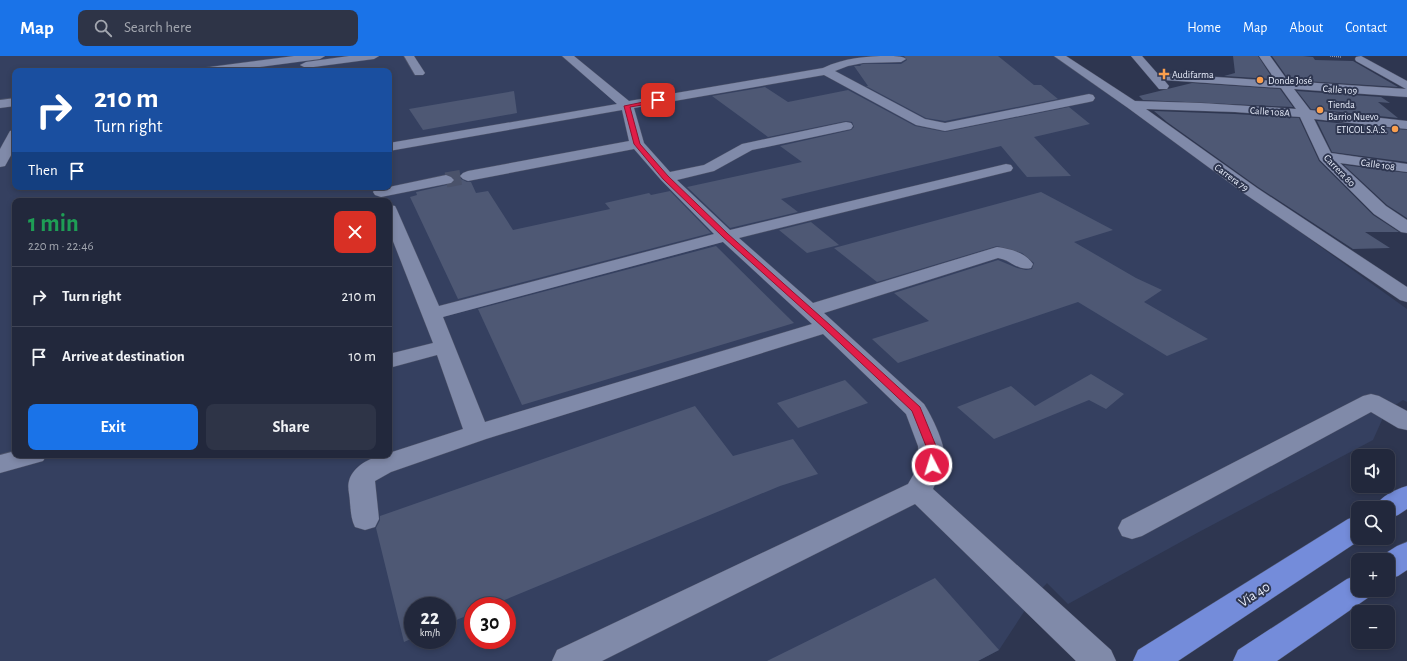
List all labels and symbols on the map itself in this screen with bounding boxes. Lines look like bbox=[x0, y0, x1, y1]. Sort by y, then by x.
marker: Audifarma bbox=[1159, 69, 1169, 79]
place label: Audifarma bbox=[1172, 70, 1214, 80]
marker: Donde José bbox=[1255, 75, 1265, 85]
place label: Donde José bbox=[1268, 76, 1312, 86]
pin bbox=[641, 83, 675, 117]
street label: Calle 109 bbox=[1322, 84, 1358, 96]
place label: Tienda Barrio Nuevo bbox=[1328, 100, 1379, 122]
marker: Tienda Barrio Nuevo bbox=[1315, 105, 1325, 115]
street label: Calle 108A bbox=[1249, 106, 1291, 118]
marker: ETICOL S.A.S. bbox=[1390, 124, 1400, 134]
place label: ETICOL S.A.S. bbox=[1337, 125, 1387, 135]
street label: Carrera 80 bbox=[1322, 153, 1357, 189]
street label: Calle 108 bbox=[1360, 158, 1396, 172]
street label: Carrera 79 bbox=[1213, 162, 1250, 194]
position arrow bbox=[911, 444, 953, 486]
street label: Vía 40 bbox=[1236, 580, 1273, 610]
speed limit sign: 30 bbox=[464, 597, 516, 649]

